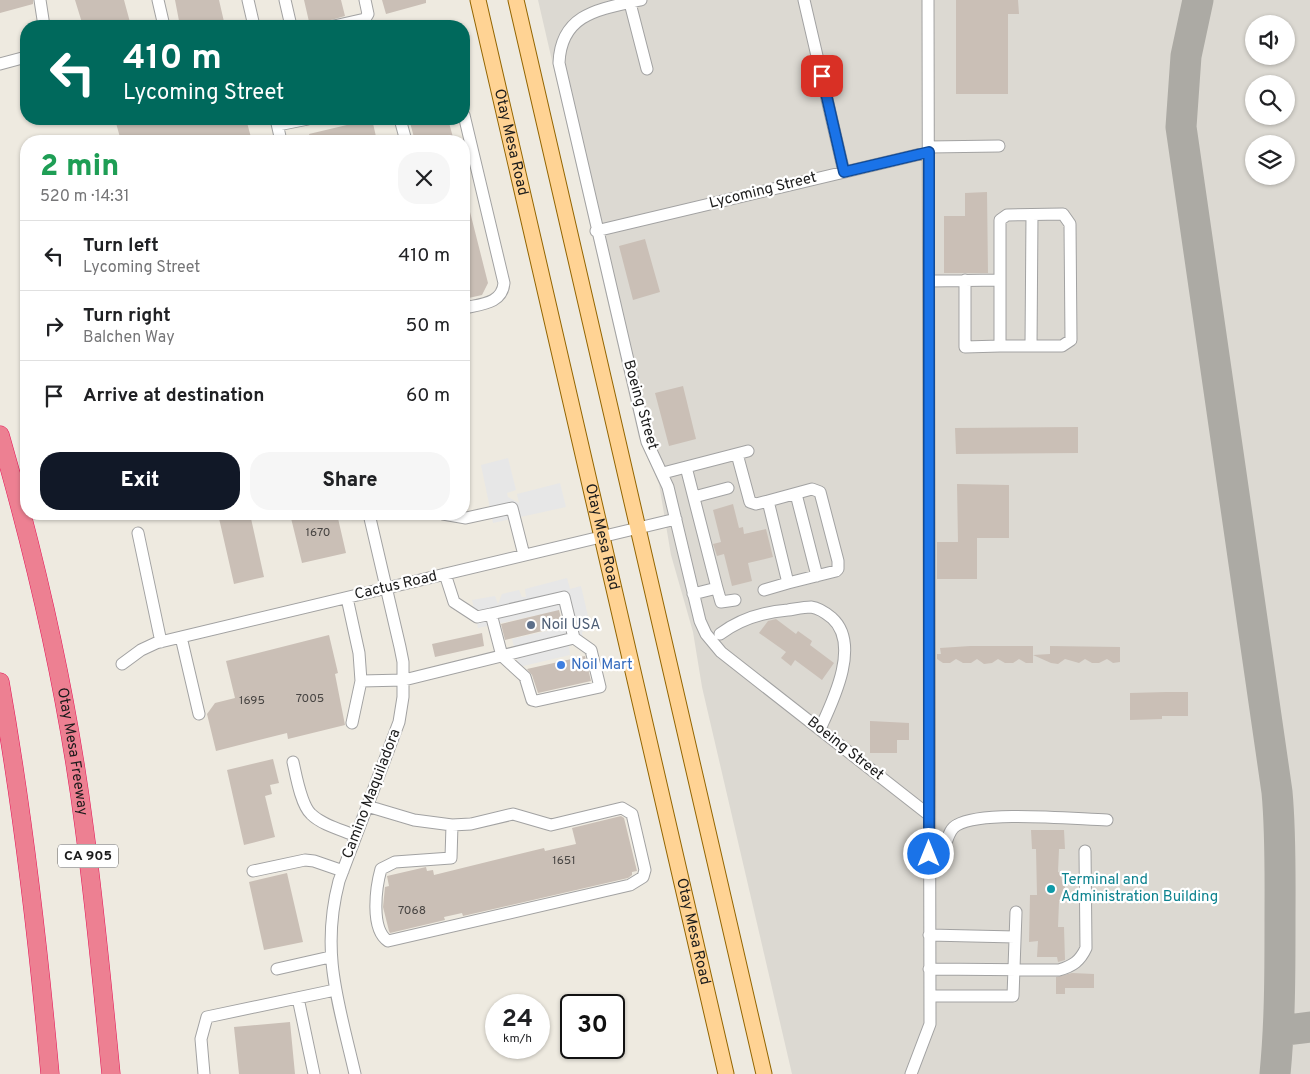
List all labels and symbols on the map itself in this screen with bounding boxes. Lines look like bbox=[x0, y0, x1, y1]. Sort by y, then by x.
pin bbox=[801, 55, 843, 97]
street label: Otay Mesa Road bbox=[489, 87, 532, 197]
street label: Lycoming Street bbox=[707, 168, 819, 214]
street label: Boeing Street bbox=[618, 358, 662, 452]
street label: Otay Mesa Road bbox=[580, 482, 623, 592]
house number: 1670 bbox=[305, 525, 331, 541]
street label: Cactus Road bbox=[353, 567, 439, 605]
place label: Noil USA bbox=[541, 616, 600, 635]
marker: Noil USA bbox=[525, 619, 537, 631]
place label: Noil Mart bbox=[571, 656, 633, 675]
marker: Noil Mart bbox=[555, 659, 567, 671]
street label: Otay Mesa Freeway bbox=[52, 686, 92, 817]
house number: 7005 bbox=[296, 691, 324, 707]
house number: 1695 bbox=[239, 693, 265, 709]
street label: Boeing Street bbox=[803, 713, 887, 785]
street label: Camino Maquiladora bbox=[338, 726, 406, 862]
position arrow bbox=[902, 827, 954, 879]
road number: CA 905 bbox=[58, 844, 118, 868]
house number: 1651 bbox=[552, 853, 576, 869]
place label: Terminal and Administration Building bbox=[1061, 871, 1218, 907]
street label: Otay Mesa Road bbox=[672, 876, 715, 987]
marker: Terminal and Administration Building bbox=[1045, 883, 1057, 895]
house number: 7068 bbox=[398, 903, 426, 919]
speed limit sign: 30 bbox=[560, 994, 625, 1059]

